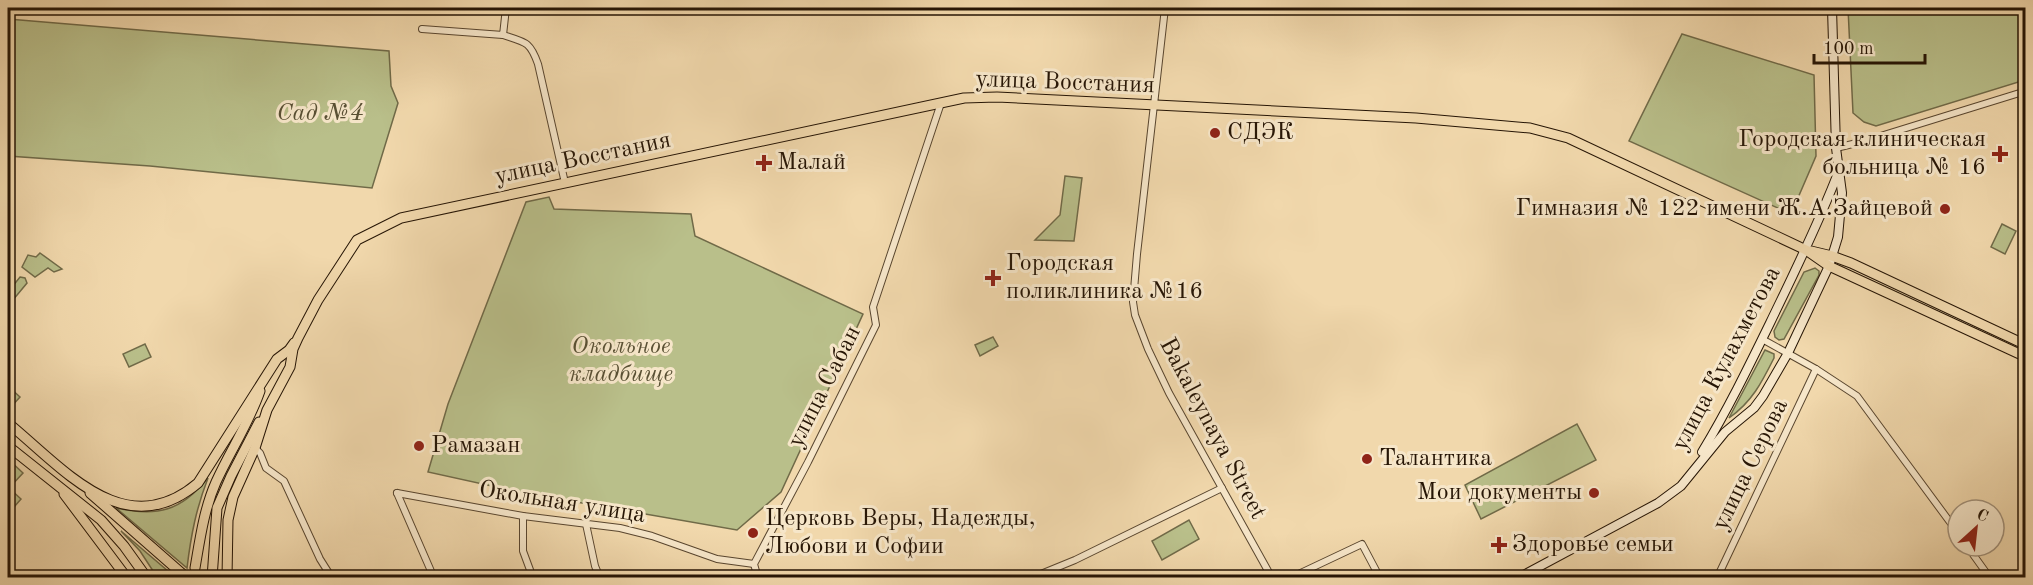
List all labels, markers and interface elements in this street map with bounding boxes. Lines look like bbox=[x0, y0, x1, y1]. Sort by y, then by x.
scale bar bbox=[1814, 27, 1925, 65]
text: 100 m bbox=[1823, 40, 1874, 58]
street label: улица Восстания bbox=[975, 68, 1155, 98]
park label: Сад №4 bbox=[276, 102, 364, 126]
place label: СДЭК bbox=[1227, 121, 1294, 145]
marker: СДЭК bbox=[1208, 126, 1222, 140]
place label: Городская клиническая больница № 16 bbox=[1738, 128, 1986, 180]
street label: улица Восстания bbox=[493, 129, 673, 189]
marker: Городская клиническая больница № 16 bbox=[1991, 145, 2009, 163]
place label: Малай bbox=[777, 151, 846, 175]
marker: Малай bbox=[755, 154, 773, 172]
place label: Гимназия № 122 имени Ж.А.Зайцевой bbox=[1515, 197, 1933, 221]
marker: Гимназия № 122 имени Ж.А.Зайцевой bbox=[1938, 202, 1952, 216]
place label: Городская поликлиника №16 bbox=[1006, 252, 1203, 304]
street label: улица Кулахметова bbox=[1668, 263, 1786, 455]
marker: Городская поликлиника №16 bbox=[984, 269, 1002, 287]
street label: улица Сабан bbox=[784, 322, 866, 452]
street label: Bakaleynaya Street bbox=[1154, 334, 1270, 524]
park label: Окольное кладбище bbox=[569, 335, 673, 387]
street label: улица Серова bbox=[1709, 395, 1793, 535]
place label: Рамазан bbox=[431, 434, 520, 458]
marker: Рамазан bbox=[412, 439, 426, 453]
place label: Талантика bbox=[1379, 447, 1492, 471]
marker: Талантика bbox=[1360, 452, 1374, 466]
street label: Окольная улица bbox=[477, 478, 647, 528]
place label: Мои документы bbox=[1417, 481, 1582, 505]
marker: Мои документы bbox=[1587, 486, 1601, 500]
north arrow bbox=[1946, 498, 2006, 558]
place label: Церковь Веры, Надежды, Любови и Софии bbox=[765, 507, 1035, 559]
text: С bbox=[1974, 507, 1990, 526]
marker: Церковь Веры, Надежды, Любови и Софии bbox=[746, 526, 760, 540]
place label: Здоровье семьи bbox=[1512, 533, 1674, 557]
marker: Здоровье семьи bbox=[1490, 536, 1508, 554]

